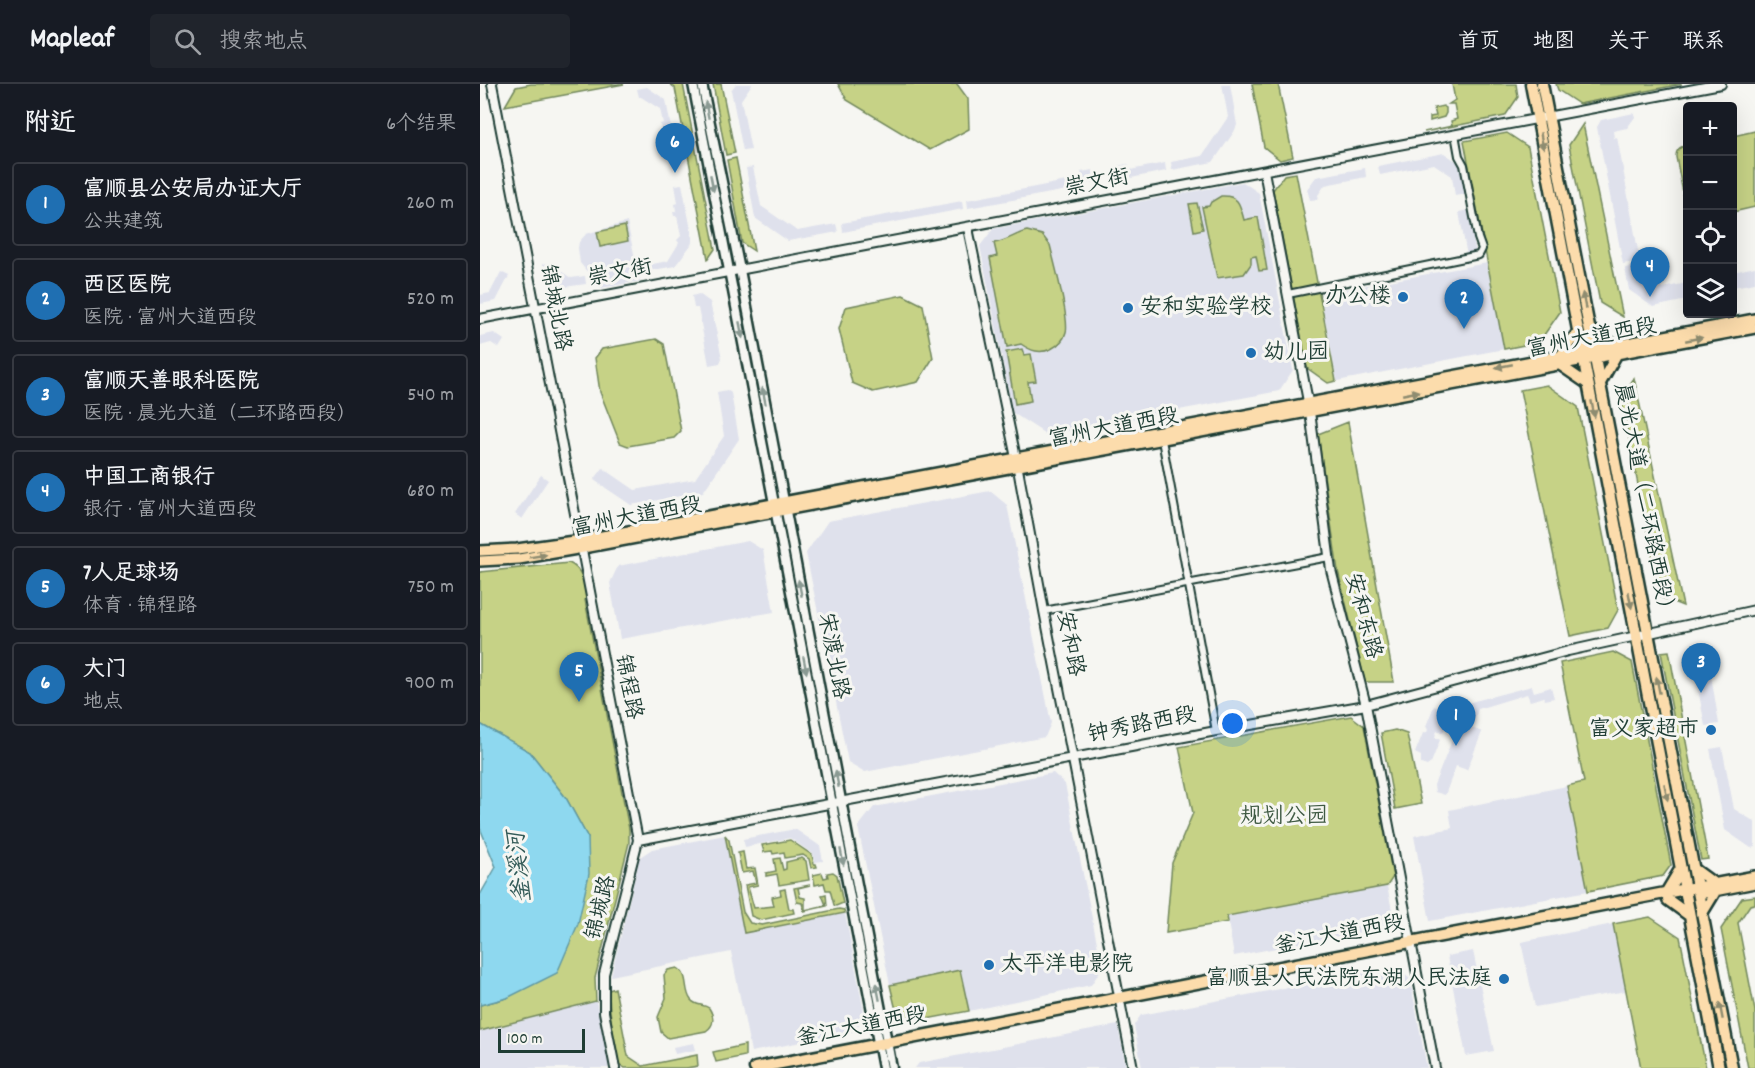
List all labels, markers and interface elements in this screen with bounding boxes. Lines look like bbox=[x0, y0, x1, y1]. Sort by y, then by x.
search box bbox=[150, 14, 570, 68]
text: Mapleaf bbox=[30, 21, 114, 61]
icon: search bbox=[171, 25, 204, 58]
text: 搜索地点 bbox=[219, 27, 307, 58]
text: 首页 bbox=[1458, 28, 1500, 58]
text: 地图 bbox=[1533, 28, 1575, 58]
text: 关于 bbox=[1608, 28, 1650, 58]
text: 联系 bbox=[1683, 28, 1725, 58]
one-way arrow bbox=[702, 101, 711, 120]
map controls bbox=[1683, 102, 1737, 318]
button: + bbox=[1683, 102, 1737, 156]
text: 附近 bbox=[24, 106, 76, 143]
text: 6个结果 bbox=[386, 111, 456, 139]
pin: 6 bbox=[656, 124, 694, 173]
one-way arrow bbox=[1538, 132, 1547, 151]
button: − bbox=[1683, 156, 1737, 210]
street label: 崇文街 bbox=[1062, 162, 1132, 206]
one-way arrow bbox=[708, 173, 717, 192]
text: 富顺县公安局办证大厅 bbox=[83, 175, 303, 206]
text: 1 bbox=[43, 190, 48, 218]
text: 260 m bbox=[406, 190, 454, 218]
text: 公共建筑 bbox=[83, 209, 163, 237]
button: locate bbox=[1683, 210, 1737, 264]
pin: 4 bbox=[1630, 248, 1670, 297]
street label: 崇文街 bbox=[585, 252, 655, 296]
street label: 锦城北路 bbox=[530, 262, 578, 354]
button: layers bbox=[1683, 264, 1737, 318]
text: 西区医院 bbox=[83, 271, 171, 302]
pin: 2 bbox=[1444, 280, 1484, 329]
place label: 办公楼 bbox=[1325, 282, 1391, 313]
text: 2 bbox=[41, 286, 50, 314]
text: 520 m bbox=[407, 286, 454, 314]
marker: 办公楼 bbox=[1396, 290, 1410, 304]
one-way arrow bbox=[1579, 291, 1588, 310]
place label: 安和实验学校 bbox=[1140, 293, 1272, 324]
marker: 安和实验学校 bbox=[1121, 301, 1135, 315]
text: 医院 · 富州大道西段 bbox=[83, 305, 257, 333]
street label: 富州大道西段 bbox=[1524, 311, 1660, 367]
one-way arrow bbox=[737, 320, 746, 339]
one-way arrow bbox=[1685, 335, 1704, 344]
place label: 幼儿园 bbox=[1263, 338, 1329, 369]
marker: 幼儿园 bbox=[1244, 346, 1258, 360]
one-way arrow bbox=[1495, 362, 1514, 371]
text: 富顺天善眼科医院 bbox=[83, 367, 259, 398]
street label: 晨光大道（二环路西段） bbox=[1605, 380, 1681, 624]
text: 3 bbox=[41, 382, 50, 410]
text: 540 m bbox=[407, 382, 454, 410]
one-way arrow bbox=[759, 387, 768, 406]
one-way arrow bbox=[1402, 388, 1421, 397]
one-way arrow bbox=[1589, 399, 1598, 418]
text: 医院 · 晨光大道（二环路西段） bbox=[83, 401, 357, 429]
street label: 富州大道西段 bbox=[1046, 401, 1182, 457]
text: 中国工商银行 bbox=[83, 463, 215, 494]
text: 4 bbox=[41, 478, 50, 506]
text: 680 m bbox=[407, 478, 454, 506]
street label: 富州大道西段 bbox=[569, 490, 705, 546]
text: 银行 · 富州大道西段 bbox=[83, 497, 257, 525]
one-way arrow bbox=[529, 551, 548, 560]
text: 7人足球场 bbox=[83, 559, 179, 590]
street label: 安和东路 bbox=[1336, 569, 1388, 663]
text: 5 bbox=[41, 574, 50, 602]
text: 750 m bbox=[408, 574, 454, 602]
one-way arrow bbox=[795, 578, 804, 597]
one-way arrow bbox=[1626, 591, 1635, 610]
text: 体育 · 锦程路 bbox=[83, 593, 197, 621]
street label: 安和路 bbox=[1047, 609, 1091, 679]
street label: 宋渡北路 bbox=[808, 610, 856, 702]
pin: 3 bbox=[1682, 644, 1720, 693]
pin: 5 bbox=[560, 652, 598, 702]
street label: 锦程路 bbox=[605, 652, 649, 722]
text: 大门 bbox=[83, 655, 127, 686]
one-way arrow bbox=[801, 656, 810, 675]
text: 6 bbox=[41, 670, 50, 698]
text: 900 m bbox=[405, 670, 454, 698]
one-way arrow bbox=[1653, 676, 1662, 695]
text: 地点 bbox=[83, 689, 123, 717]
pin: 1 bbox=[1436, 696, 1476, 746]
street label: 钟秀路西段 bbox=[1085, 700, 1199, 752]
your location bbox=[1218, 709, 1247, 738]
place label: 富义家超市 bbox=[1589, 715, 1699, 746]
marker: 富义家超市 bbox=[1704, 723, 1718, 737]
one-way arrow bbox=[832, 770, 841, 789]
one-way arrow bbox=[1662, 782, 1671, 801]
park label: 规划公园 bbox=[1240, 802, 1328, 833]
water label: 釜溪河 bbox=[500, 825, 542, 905]
one-way arrow bbox=[838, 848, 847, 867]
street label: 锦城路 bbox=[579, 872, 625, 944]
street label: 釜江大道西段 bbox=[1272, 908, 1408, 964]
place label: 太平洋电影院 bbox=[1001, 950, 1133, 981]
marker: 太平洋电影院 bbox=[982, 958, 996, 972]
place label: 富顺县人民法院东湖人民法庭 bbox=[1206, 964, 1492, 995]
marker: 富顺县人民法院东湖人民法庭 bbox=[1497, 972, 1511, 986]
one-way arrow bbox=[873, 982, 882, 1001]
street label: 釜江大道西段 bbox=[794, 1000, 930, 1056]
one-way arrow bbox=[1716, 1001, 1725, 1020]
scale bar bbox=[498, 1026, 585, 1054]
text: 100 m bbox=[507, 1028, 543, 1051]

